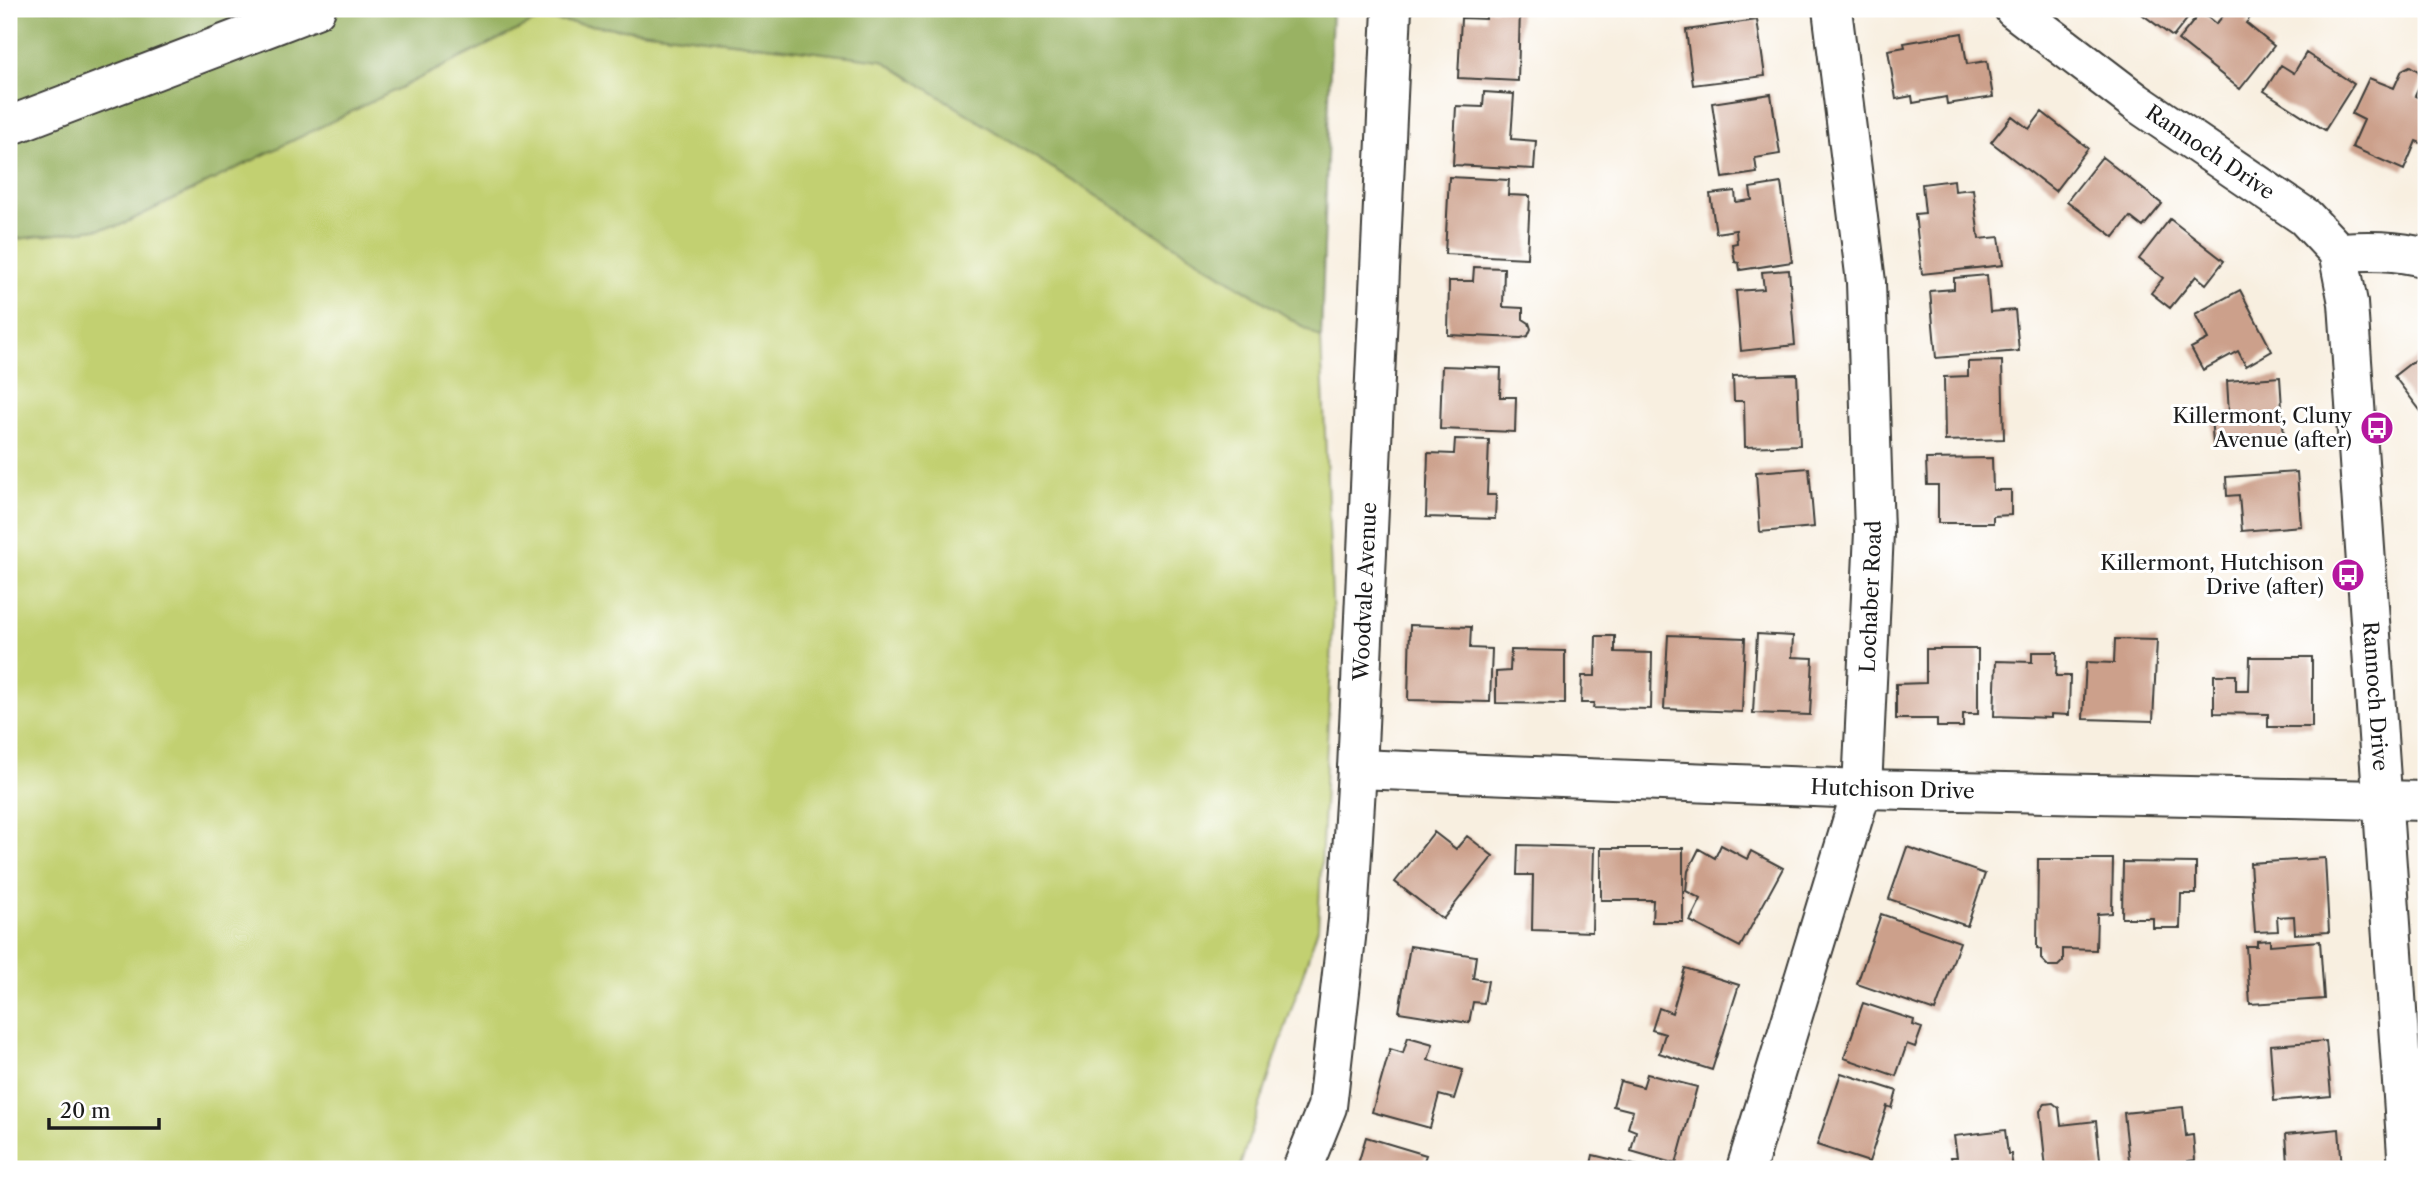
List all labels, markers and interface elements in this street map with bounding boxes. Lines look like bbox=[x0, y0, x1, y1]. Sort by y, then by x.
street label: Rannoch Drive bbox=[2141, 99, 2279, 205]
place label: Killermont, Cluny Avenue (after) bbox=[2172, 403, 2352, 452]
bus stop icon: Killermont, Cluny Avenue (after) bbox=[2358, 409, 2396, 447]
street label: Woodvale Avenue bbox=[1348, 502, 1381, 682]
street label: Lochaber Road bbox=[1854, 520, 1886, 673]
place label: Killermont, Hutchison Drive (after) bbox=[2100, 550, 2324, 599]
bus stop icon: Killermont, Hutchison Drive (after) bbox=[2329, 556, 2367, 594]
street label: Rannoch Drive bbox=[2358, 620, 2393, 772]
street label: Hutchison Drive bbox=[1810, 774, 1975, 803]
scale bar bbox=[49, 1087, 159, 1131]
text: 20 m bbox=[60, 1098, 111, 1123]

